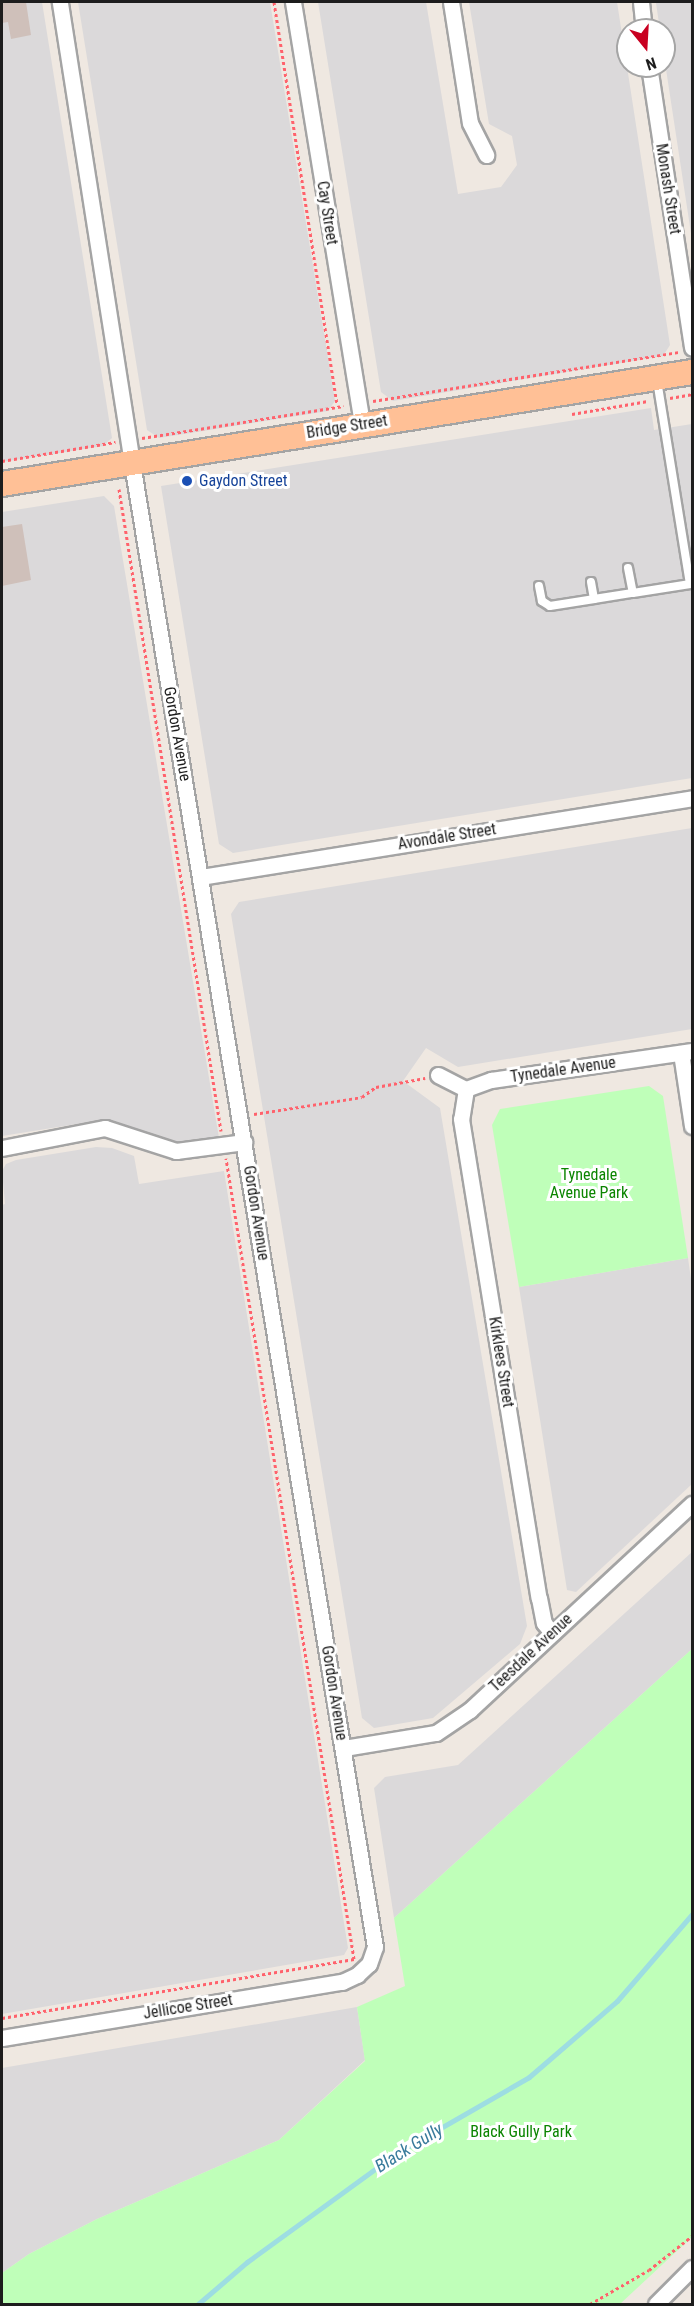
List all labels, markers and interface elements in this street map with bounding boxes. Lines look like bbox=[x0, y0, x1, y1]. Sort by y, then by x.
north arrow bbox=[616, 18, 676, 78]
text: N bbox=[644, 53, 659, 74]
street label: Monash Street bbox=[651, 142, 685, 236]
street label: Cay Street bbox=[312, 180, 342, 246]
street label: Bridge Street bbox=[305, 411, 389, 443]
place label: Gaydon Street bbox=[199, 471, 287, 491]
marker: Gaydon Street bbox=[180, 474, 194, 488]
street label: Gordon Avenue bbox=[159, 685, 195, 783]
street label: Avondale Street bbox=[396, 820, 498, 854]
street label: Tynedale Avenue bbox=[509, 1053, 617, 1087]
street label: Gordon Avenue bbox=[239, 1164, 273, 1262]
park label: Tynedale Avenue Park bbox=[550, 1165, 628, 1203]
street label: Kirklees Street bbox=[484, 1315, 518, 1409]
street label: Teesdale Avenue bbox=[486, 1610, 576, 1696]
street label: Gordon Avenue bbox=[317, 1644, 351, 1742]
street label: Jellicoe Street bbox=[142, 1990, 234, 2024]
water label: Black Gully bbox=[371, 2119, 447, 2177]
park label: Black Gully Park bbox=[470, 2122, 572, 2142]

